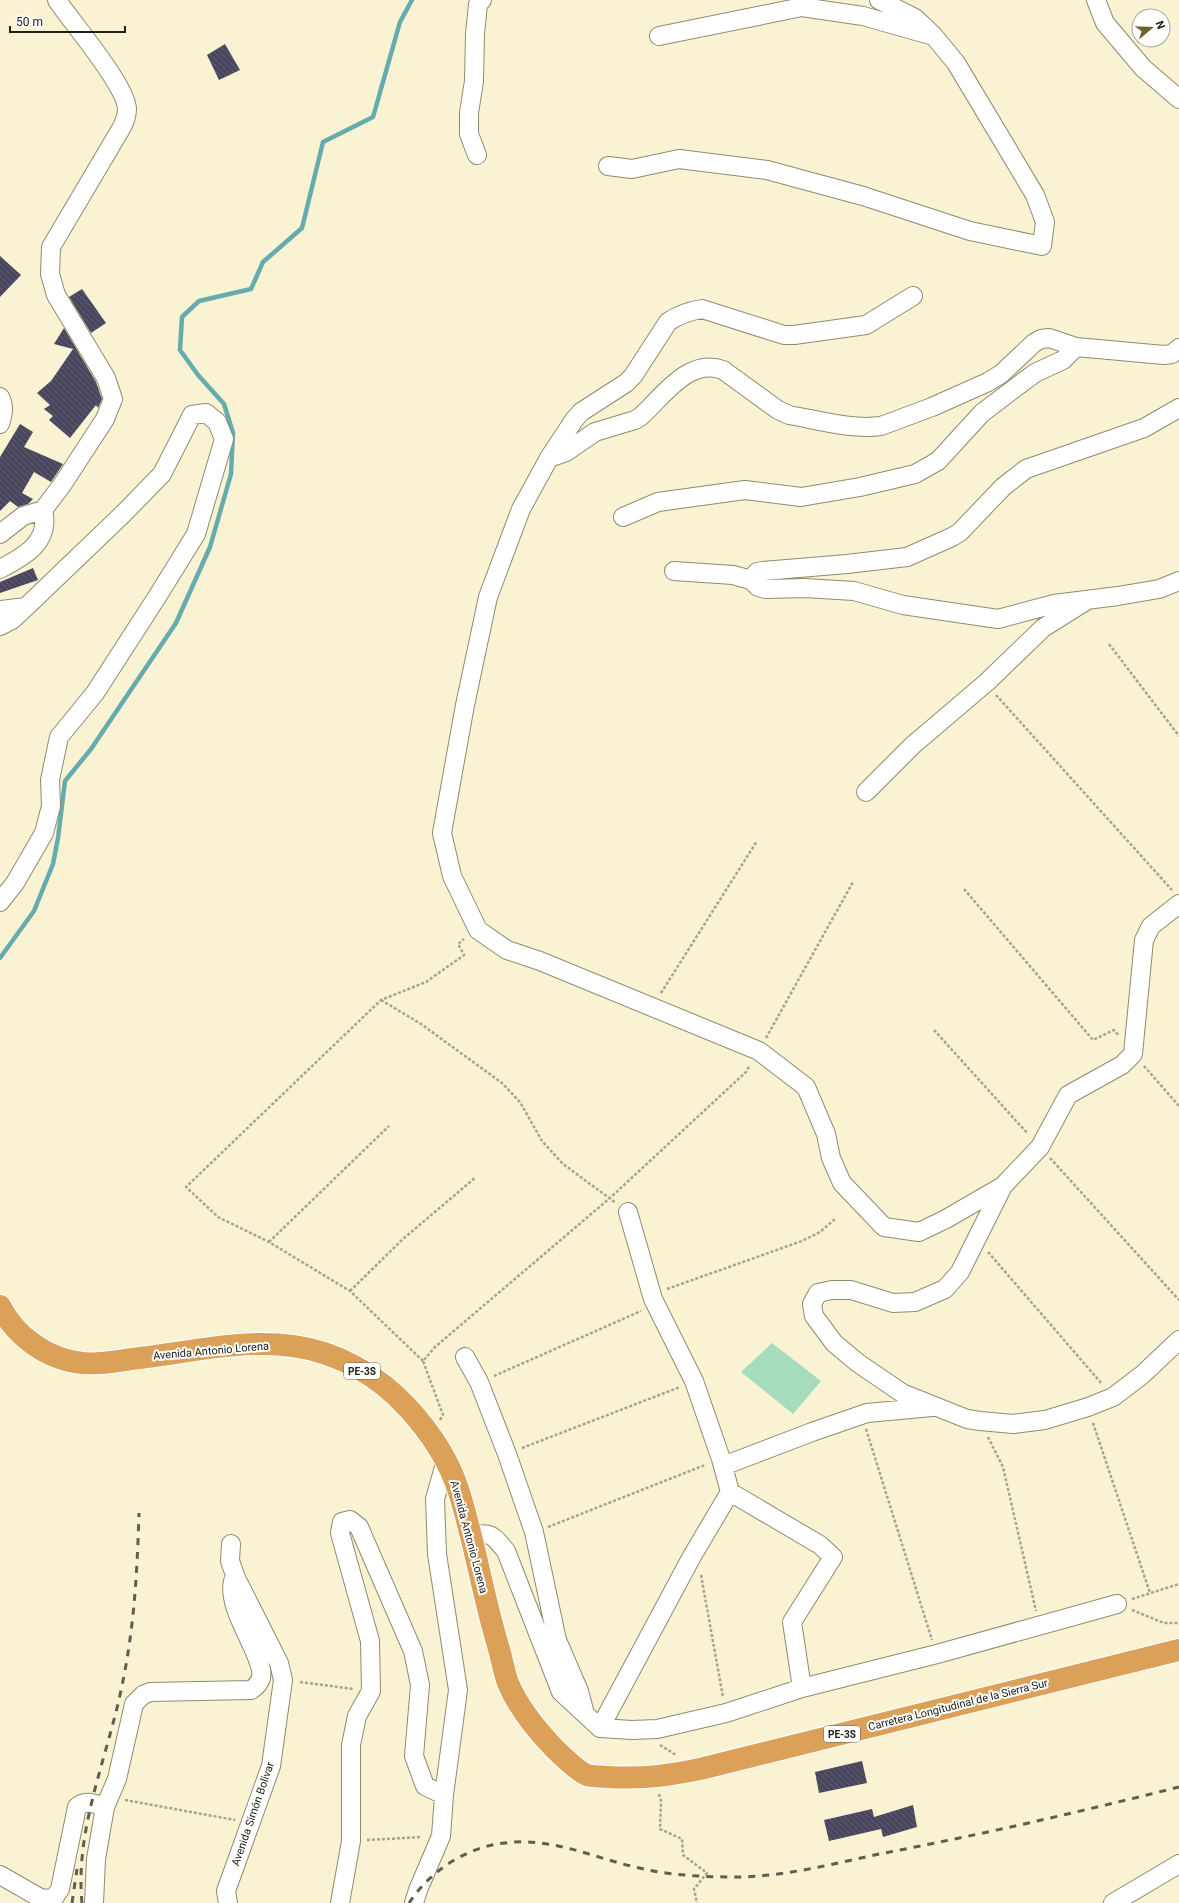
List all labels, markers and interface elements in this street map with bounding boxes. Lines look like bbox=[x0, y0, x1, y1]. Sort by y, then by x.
scale bar bbox=[10, 8, 125, 34]
north arrow bbox=[1131, 8, 1171, 48]
text: 50 m bbox=[16, 15, 43, 29]
text: N bbox=[1153, 19, 1167, 31]
street label: Avenida Antonio Lorena bbox=[153, 1339, 269, 1363]
road number: PE-3S bbox=[344, 1363, 380, 1379]
street label: Avenida Antonio Lorena bbox=[448, 1479, 490, 1595]
street label: Carretera Longitudinal de la Sierra Sur bbox=[867, 1676, 1049, 1734]
road number: PE-3S bbox=[824, 1726, 860, 1742]
street label: Avenida Simón Bolivar bbox=[229, 1760, 277, 1868]

